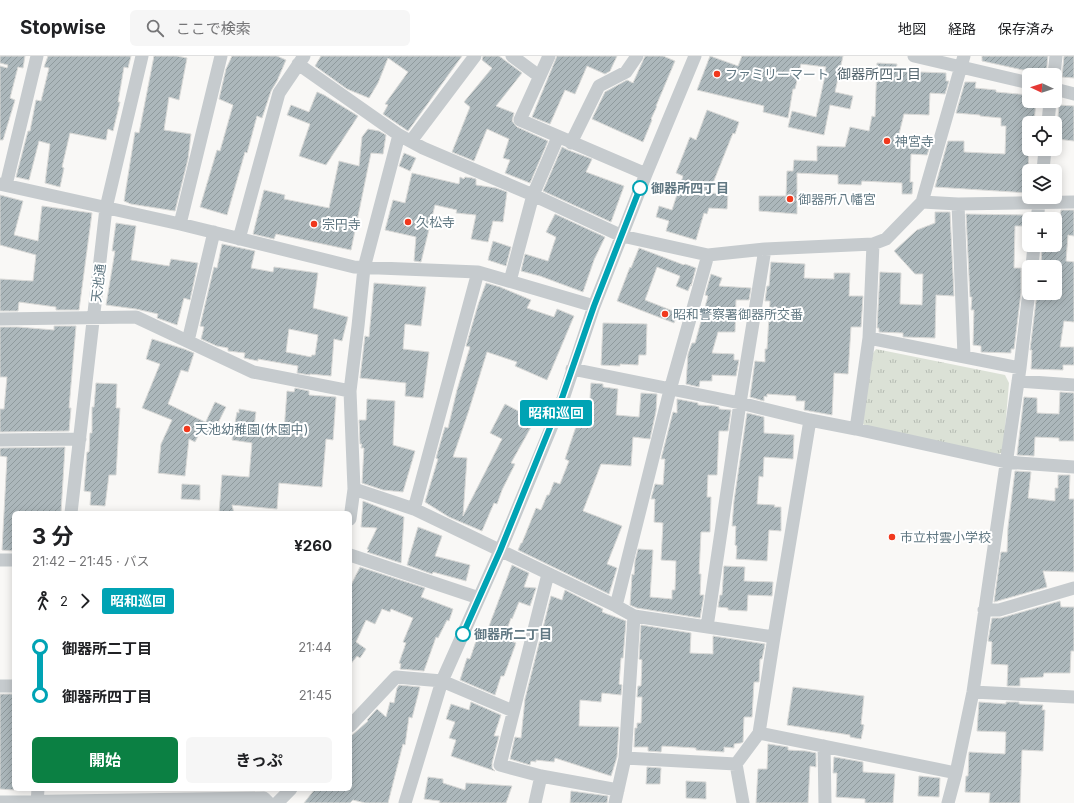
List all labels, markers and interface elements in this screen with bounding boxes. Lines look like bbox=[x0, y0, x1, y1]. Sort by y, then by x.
search box bbox=[130, 10, 410, 46]
text: Stopwise bbox=[20, 16, 106, 39]
icon: search bbox=[144, 17, 166, 39]
text: ここで検索 bbox=[176, 19, 251, 38]
text: 地図 bbox=[898, 20, 926, 37]
text: 経路 bbox=[948, 20, 976, 37]
text: 保存済み bbox=[998, 20, 1054, 37]
district label: 御器所四丁目 bbox=[837, 65, 921, 82]
place label: ファミリーマート bbox=[725, 66, 829, 82]
north arrow bbox=[1022, 68, 1062, 108]
map controls bbox=[1022, 68, 1062, 300]
marker: ファミリーマート bbox=[712, 69, 722, 79]
button: locate bbox=[1022, 116, 1062, 156]
place label: 神宮寺 bbox=[895, 133, 934, 149]
marker: 神宮寺 bbox=[882, 136, 892, 146]
button: layers bbox=[1022, 164, 1062, 204]
marker: 御器所四丁目 bbox=[632, 180, 648, 196]
place label: 御器所四丁目 bbox=[651, 180, 729, 196]
place label: 御器所八幡宮 bbox=[798, 191, 876, 207]
marker: 御器所八幡宮 bbox=[785, 194, 795, 204]
button: + bbox=[1022, 212, 1062, 252]
place label: 久松寺 bbox=[416, 214, 455, 230]
place label: 宗円寺 bbox=[322, 216, 361, 232]
marker: 久松寺 bbox=[403, 217, 413, 227]
marker: 宗円寺 bbox=[309, 219, 319, 229]
button: − bbox=[1022, 260, 1062, 300]
street label: 天池通 bbox=[88, 263, 108, 303]
place label: 昭和警察署御器所交番 bbox=[673, 306, 803, 322]
marker: 昭和警察署御器所交番 bbox=[660, 309, 670, 319]
line badge: 昭和巡回 bbox=[528, 400, 584, 426]
text: 昭和巡回 bbox=[528, 404, 584, 421]
place label: 天池幼稚園(休園中) bbox=[195, 421, 308, 437]
marker: 天池幼稚園(休園中) bbox=[182, 424, 192, 434]
text: 3 分 bbox=[32, 523, 73, 549]
place label: 市立村雲小学校 bbox=[900, 529, 991, 545]
marker: 市立村雲小学校 bbox=[887, 532, 897, 542]
text: ¥260 bbox=[294, 536, 332, 555]
text: 21:42 – 21:45 · バス bbox=[32, 553, 149, 569]
icon: walk bbox=[32, 590, 54, 612]
icon: forward bbox=[74, 590, 96, 612]
text: 昭和巡回 bbox=[110, 592, 166, 609]
text: 2 bbox=[60, 593, 68, 609]
marker: 御器所二丁目 bbox=[455, 626, 471, 642]
place label: 御器所二丁目 bbox=[474, 626, 552, 642]
text: 御器所二丁目 bbox=[62, 639, 152, 658]
text: 21:44 bbox=[298, 639, 332, 655]
text: 御器所四丁目 bbox=[62, 687, 152, 706]
text: 21:45 bbox=[299, 687, 332, 703]
button: 開始 bbox=[32, 737, 178, 783]
button: きっぷ bbox=[186, 737, 332, 783]

